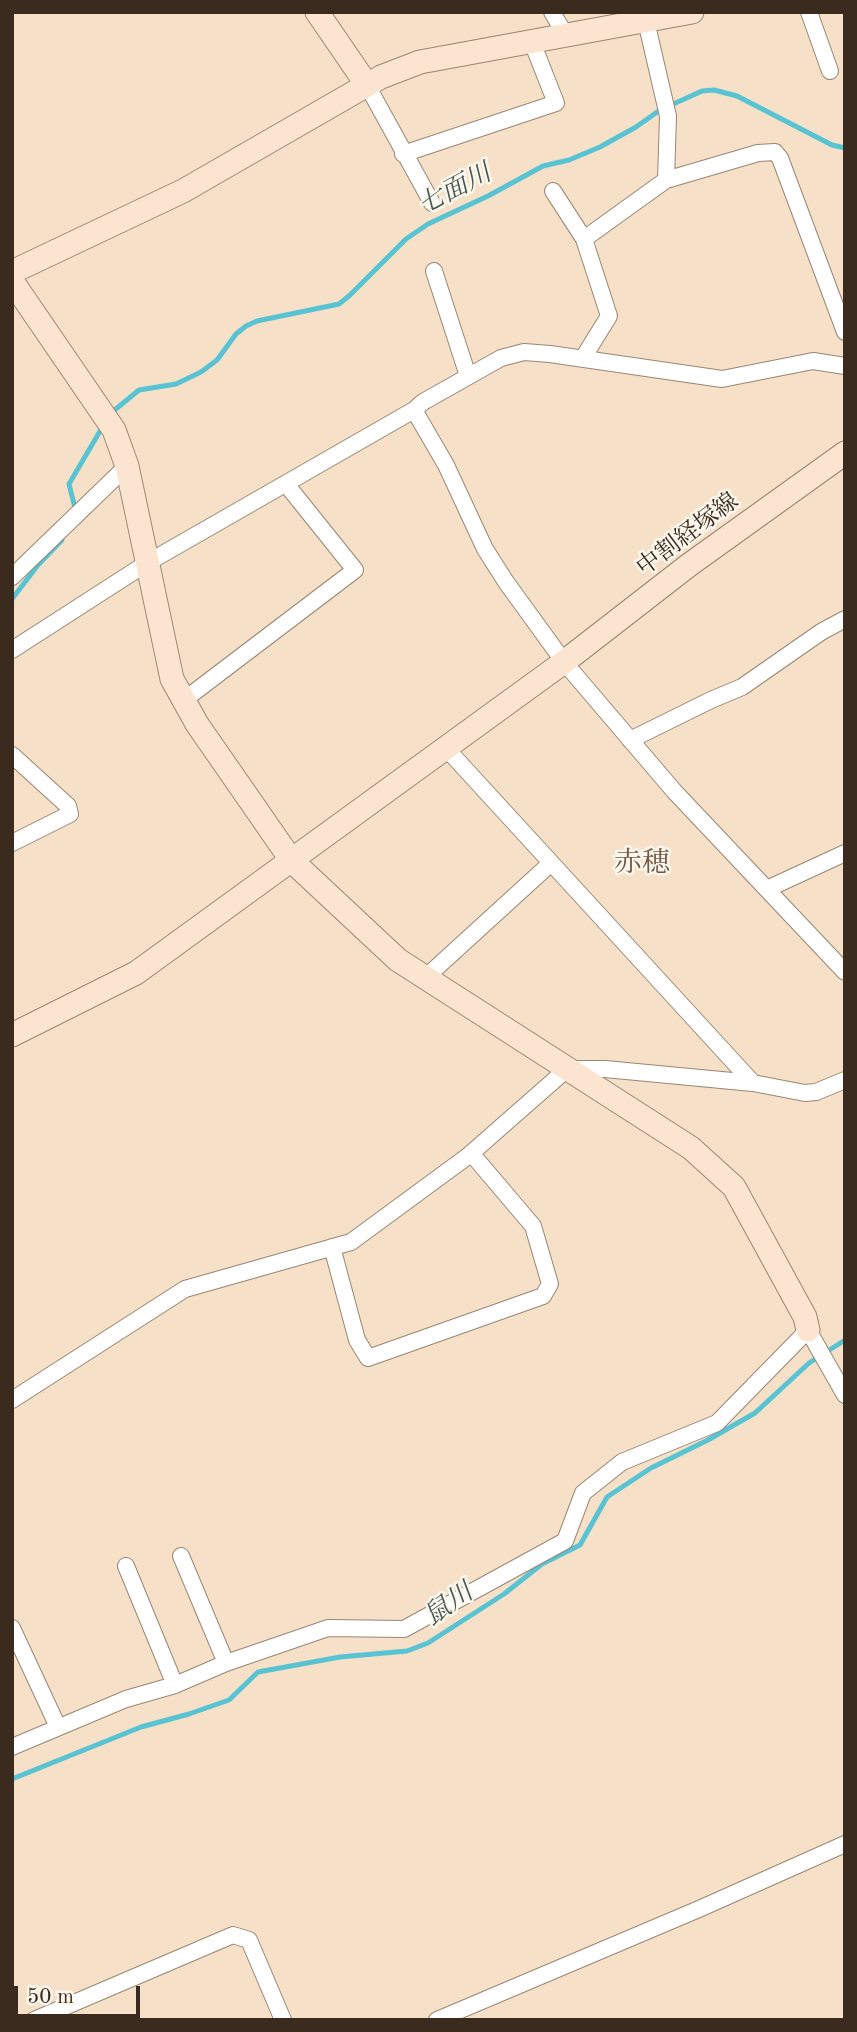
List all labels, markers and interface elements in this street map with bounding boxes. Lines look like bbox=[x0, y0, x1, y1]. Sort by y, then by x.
water label: 七面川 bbox=[413, 158, 497, 222]
street label: 中割経塚線 bbox=[631, 487, 745, 583]
district label: 赤穂 bbox=[614, 847, 670, 881]
water label: 鼠川 bbox=[419, 1577, 479, 1633]
scale bar bbox=[18, 1972, 144, 2016]
text: 50 m bbox=[27, 1987, 74, 2008]

